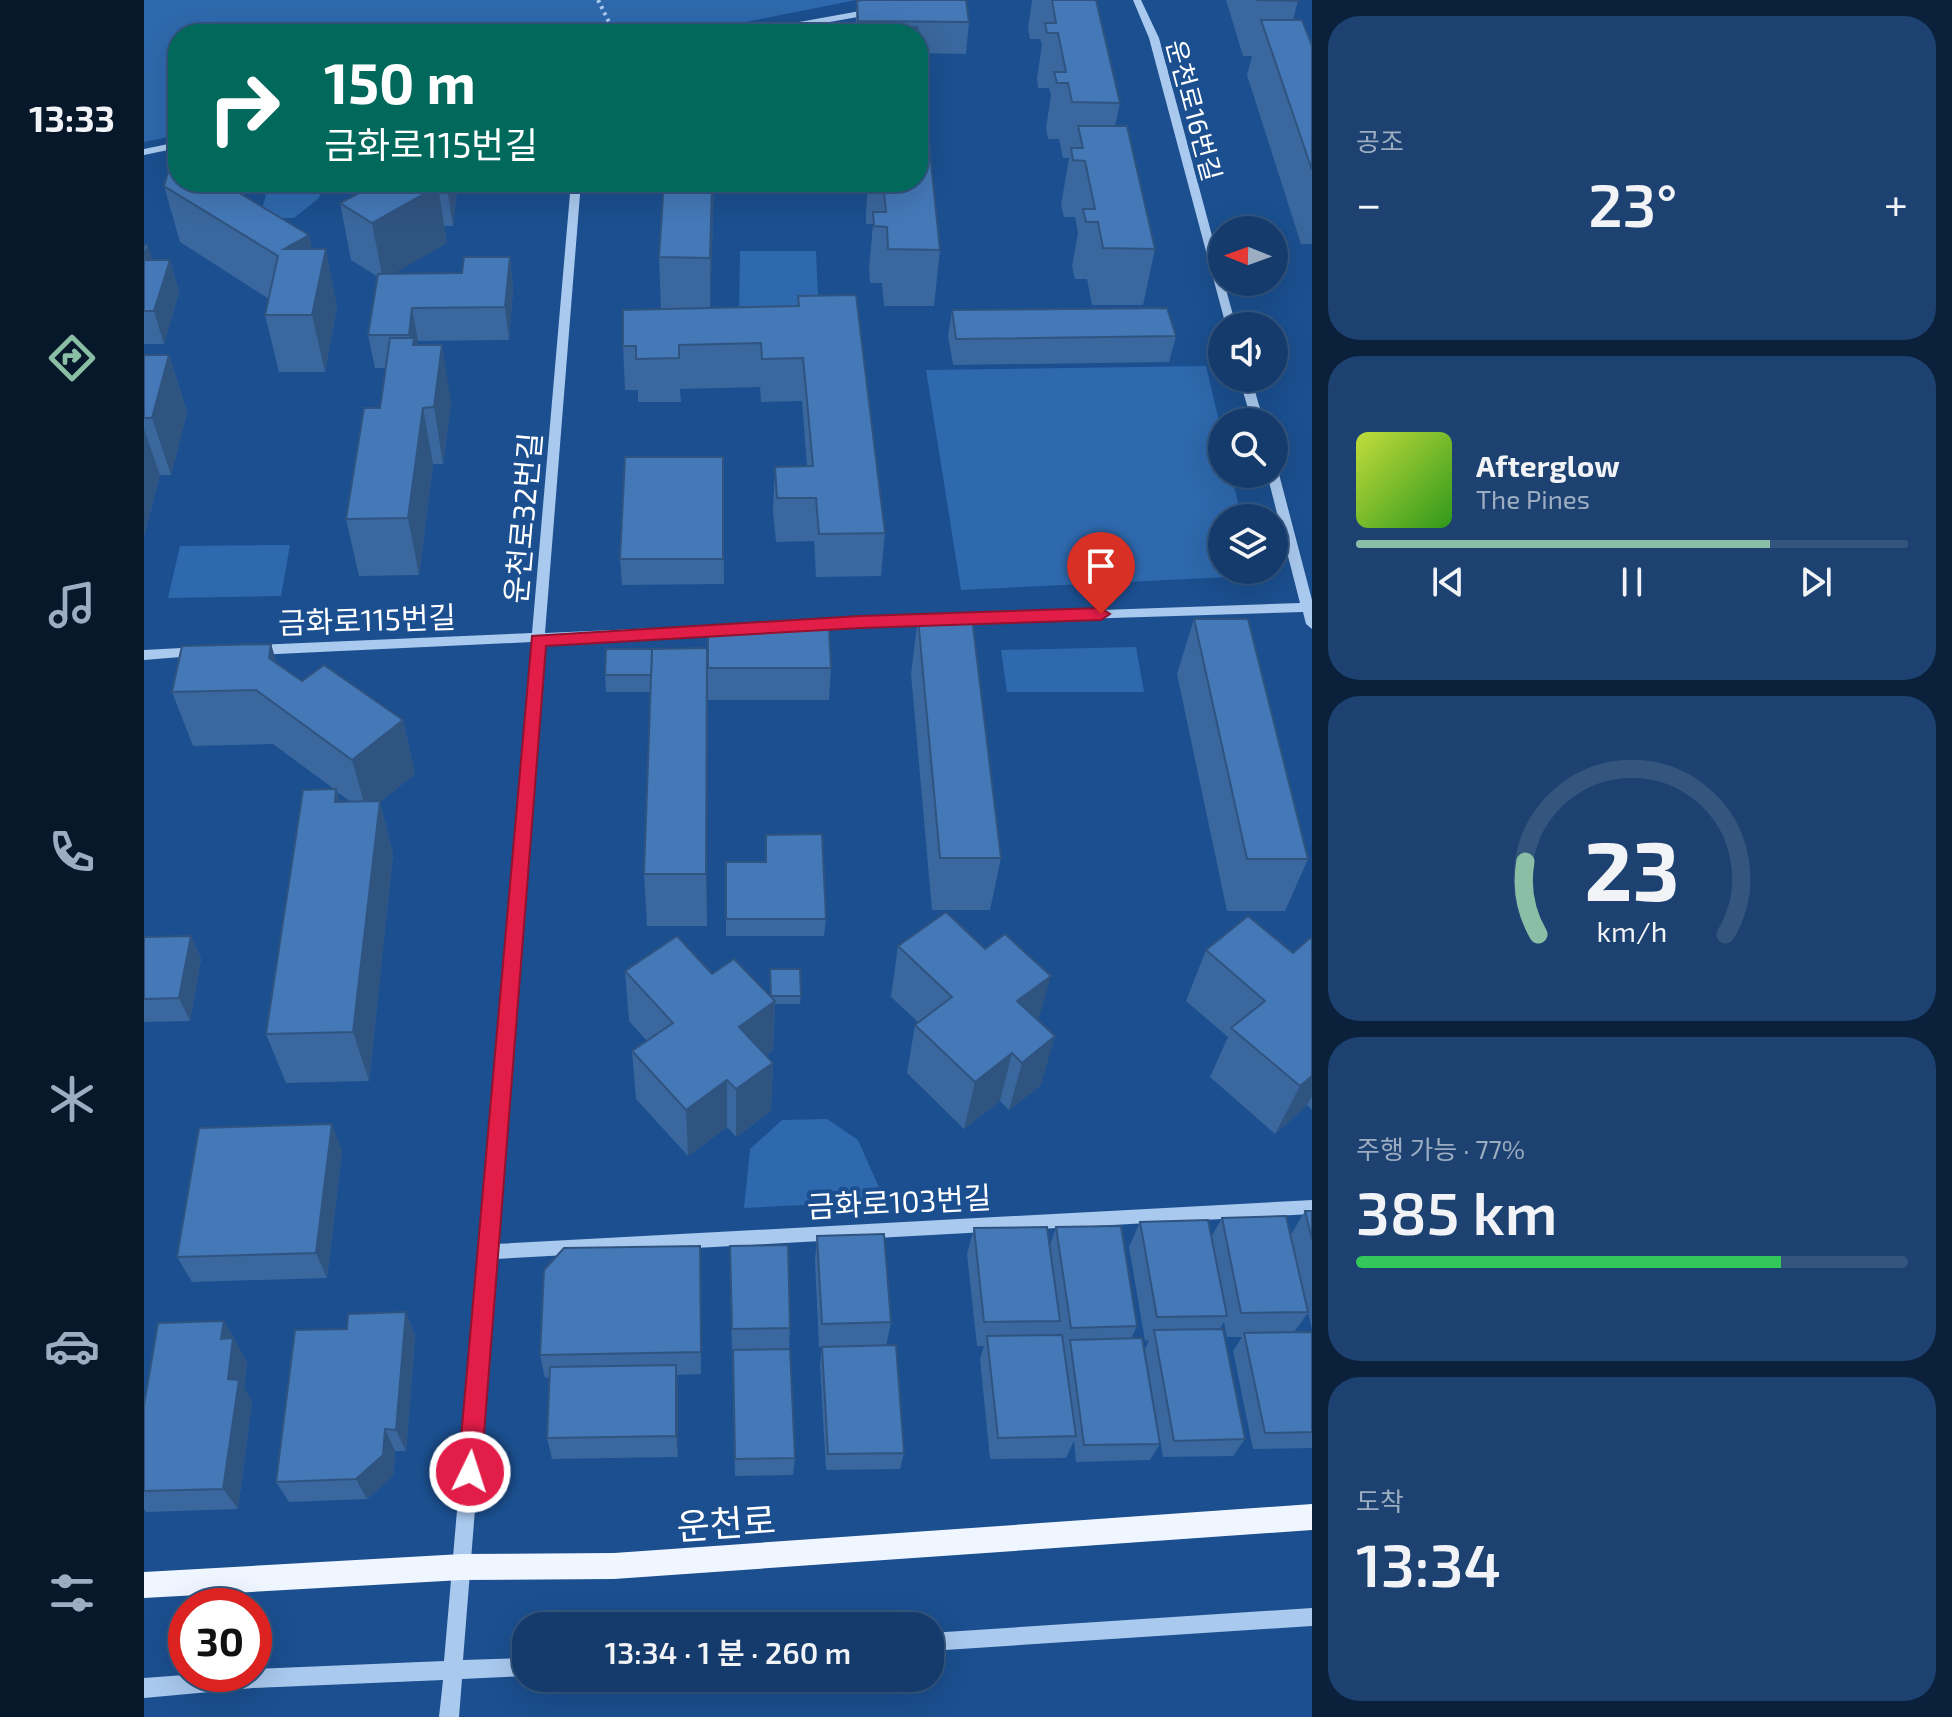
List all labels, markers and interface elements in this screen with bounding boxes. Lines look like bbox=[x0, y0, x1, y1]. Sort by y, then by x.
street label: 운천로16번길 bbox=[1161, 36, 1229, 184]
text: 150 m bbox=[324, 48, 476, 115]
icon: right bbox=[192, 56, 296, 160]
text: 13:33 bbox=[29, 96, 115, 139]
text: 금화로115번길 bbox=[324, 122, 538, 165]
text: 공조 bbox=[1356, 125, 1404, 156]
text: 23° bbox=[1588, 167, 1677, 239]
text: − bbox=[1356, 176, 1382, 229]
text: + bbox=[1884, 176, 1908, 229]
north arrow bbox=[1208, 216, 1288, 296]
map controls bbox=[1208, 216, 1288, 584]
button: sound bbox=[1208, 312, 1288, 392]
icon: directions bbox=[44, 330, 100, 386]
button: search bbox=[1208, 408, 1288, 488]
street label: 운천로32번길 bbox=[497, 431, 547, 605]
text: Afterglow bbox=[1476, 447, 1620, 483]
text: The Pines bbox=[1476, 483, 1590, 514]
button: layers bbox=[1208, 504, 1288, 584]
pin bbox=[1067, 532, 1135, 614]
icon: arrive bbox=[1079, 544, 1123, 588]
icon: previous bbox=[1426, 560, 1470, 604]
icon: pause bbox=[1610, 560, 1654, 604]
icon: next bbox=[1794, 560, 1838, 604]
icon: music bbox=[44, 577, 100, 633]
street label: 금화로115번길 bbox=[277, 598, 457, 640]
text: 23 bbox=[1584, 817, 1680, 917]
icon: phone bbox=[44, 824, 100, 880]
text: km/h bbox=[1597, 913, 1667, 948]
icon: climate bbox=[44, 1071, 100, 1127]
text: 주행 가능 · 77% bbox=[1356, 1133, 1525, 1164]
text: 385 km bbox=[1356, 1175, 1558, 1247]
street label: 금화로103번길 bbox=[806, 1178, 992, 1224]
icon: car bbox=[44, 1318, 100, 1374]
position arrow bbox=[428, 1430, 512, 1514]
text: 도착 bbox=[1356, 1485, 1404, 1516]
street label: 운천로 bbox=[675, 1497, 777, 1547]
text: 13:34 bbox=[1356, 1527, 1501, 1599]
icon: filters bbox=[44, 1565, 100, 1621]
speed limit sign: 30 bbox=[168, 1588, 272, 1692]
text: 13:34 · 1 분 · 260 m bbox=[605, 1634, 851, 1670]

